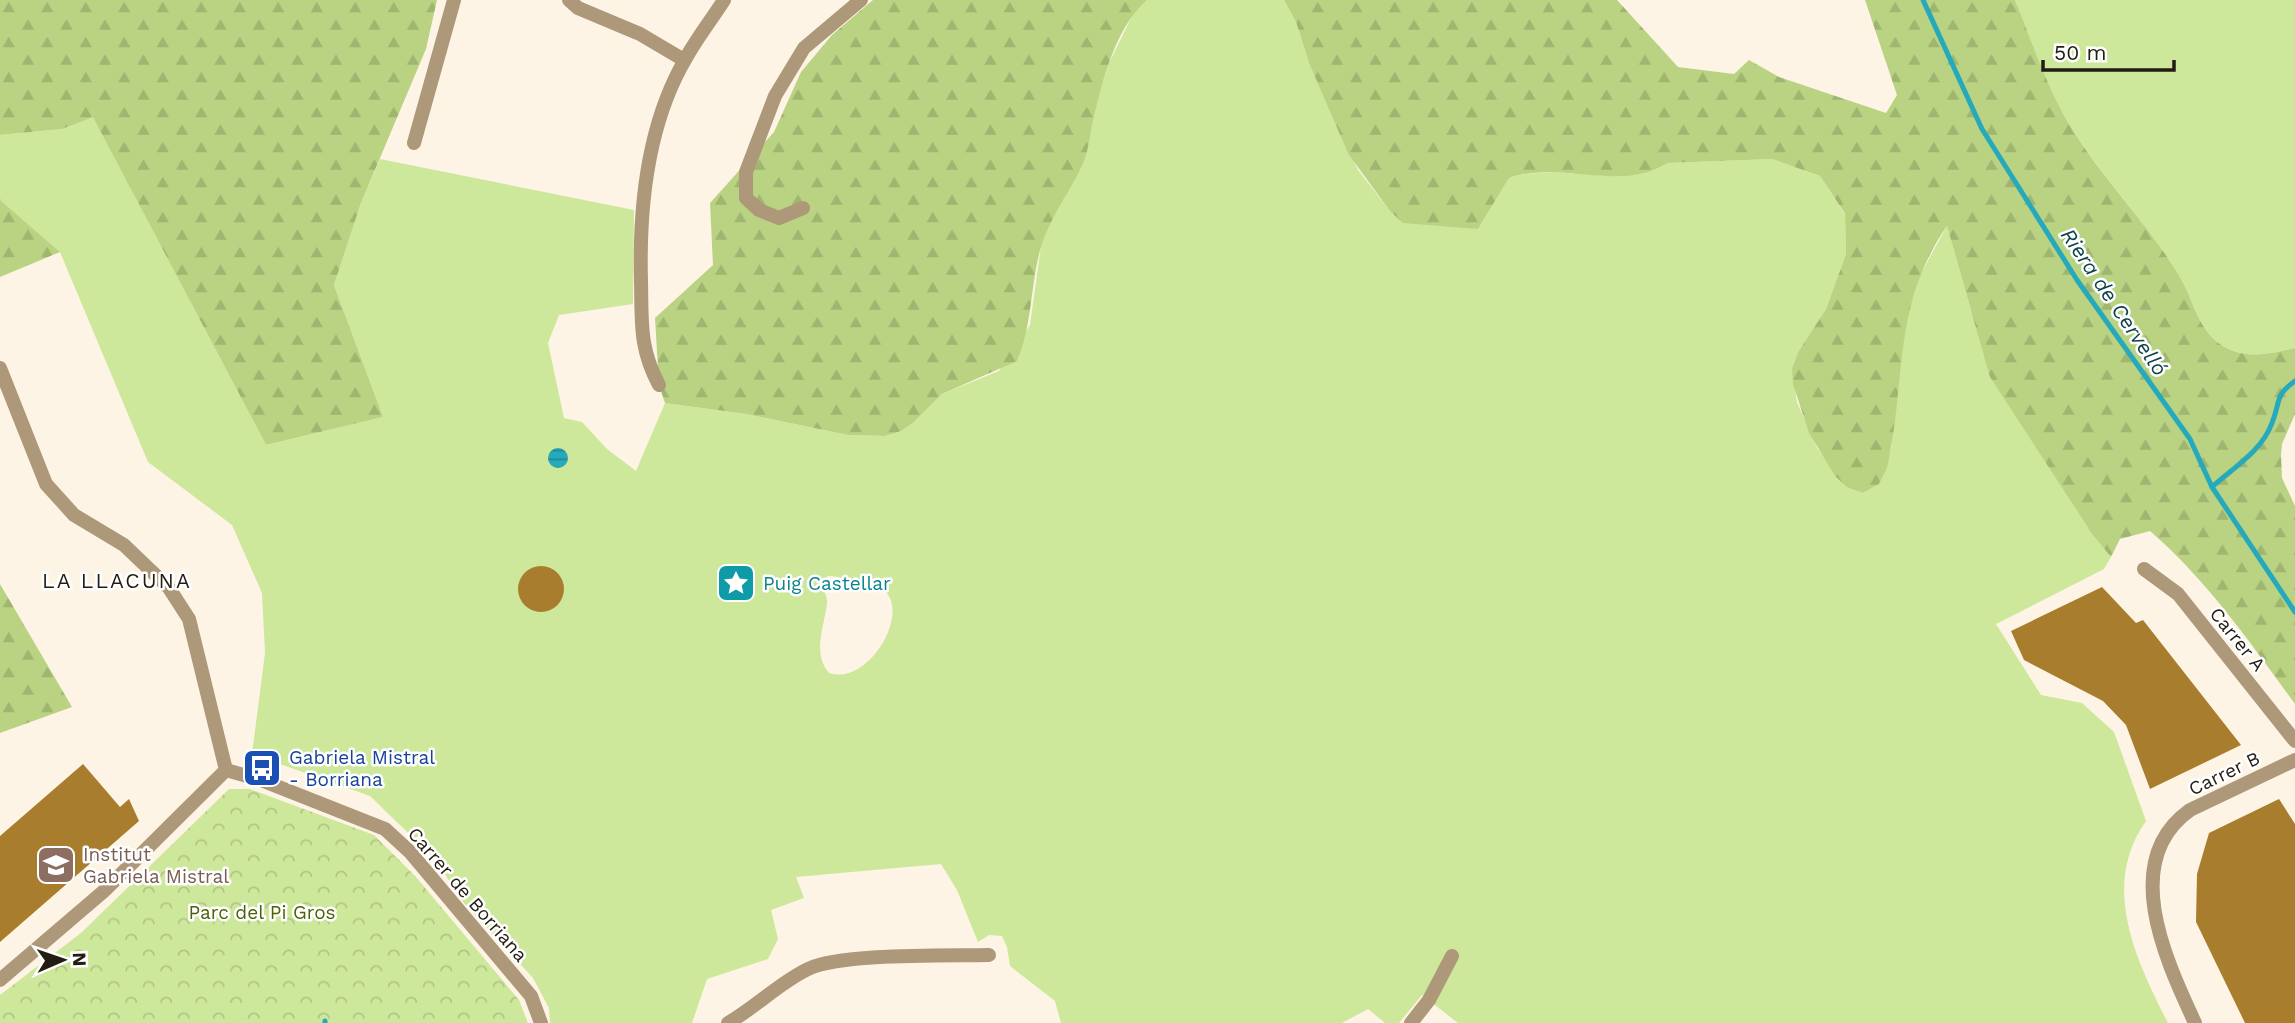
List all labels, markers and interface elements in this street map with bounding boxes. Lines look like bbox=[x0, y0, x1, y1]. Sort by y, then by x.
scale bar bbox=[2043, 28, 2174, 72]
text: 50 m bbox=[2054, 40, 2106, 65]
water label: Riera de Cervelló bbox=[2056, 223, 2173, 380]
place icon: Puig Castellar bbox=[715, 562, 757, 604]
district label: LA LLACUNA bbox=[42, 568, 192, 593]
place label: Puig Castellar bbox=[763, 572, 891, 595]
street label: Carrer A bbox=[2205, 603, 2271, 676]
place label: Gabriela Mistral - Borriana bbox=[289, 746, 435, 791]
street label: Carrer B bbox=[2185, 746, 2263, 800]
bus stop icon: Gabriela Mistral - Borriana bbox=[241, 747, 283, 789]
street label: Carrer de Borriana bbox=[403, 822, 532, 966]
place label: Institut Gabriela Mistral bbox=[83, 843, 229, 888]
school or university icon: Institut Gabriela Mistral bbox=[35, 844, 77, 886]
park label: Parc del Pi Gros bbox=[188, 901, 336, 924]
north arrow bbox=[28, 925, 98, 995]
text: N bbox=[68, 952, 91, 967]

